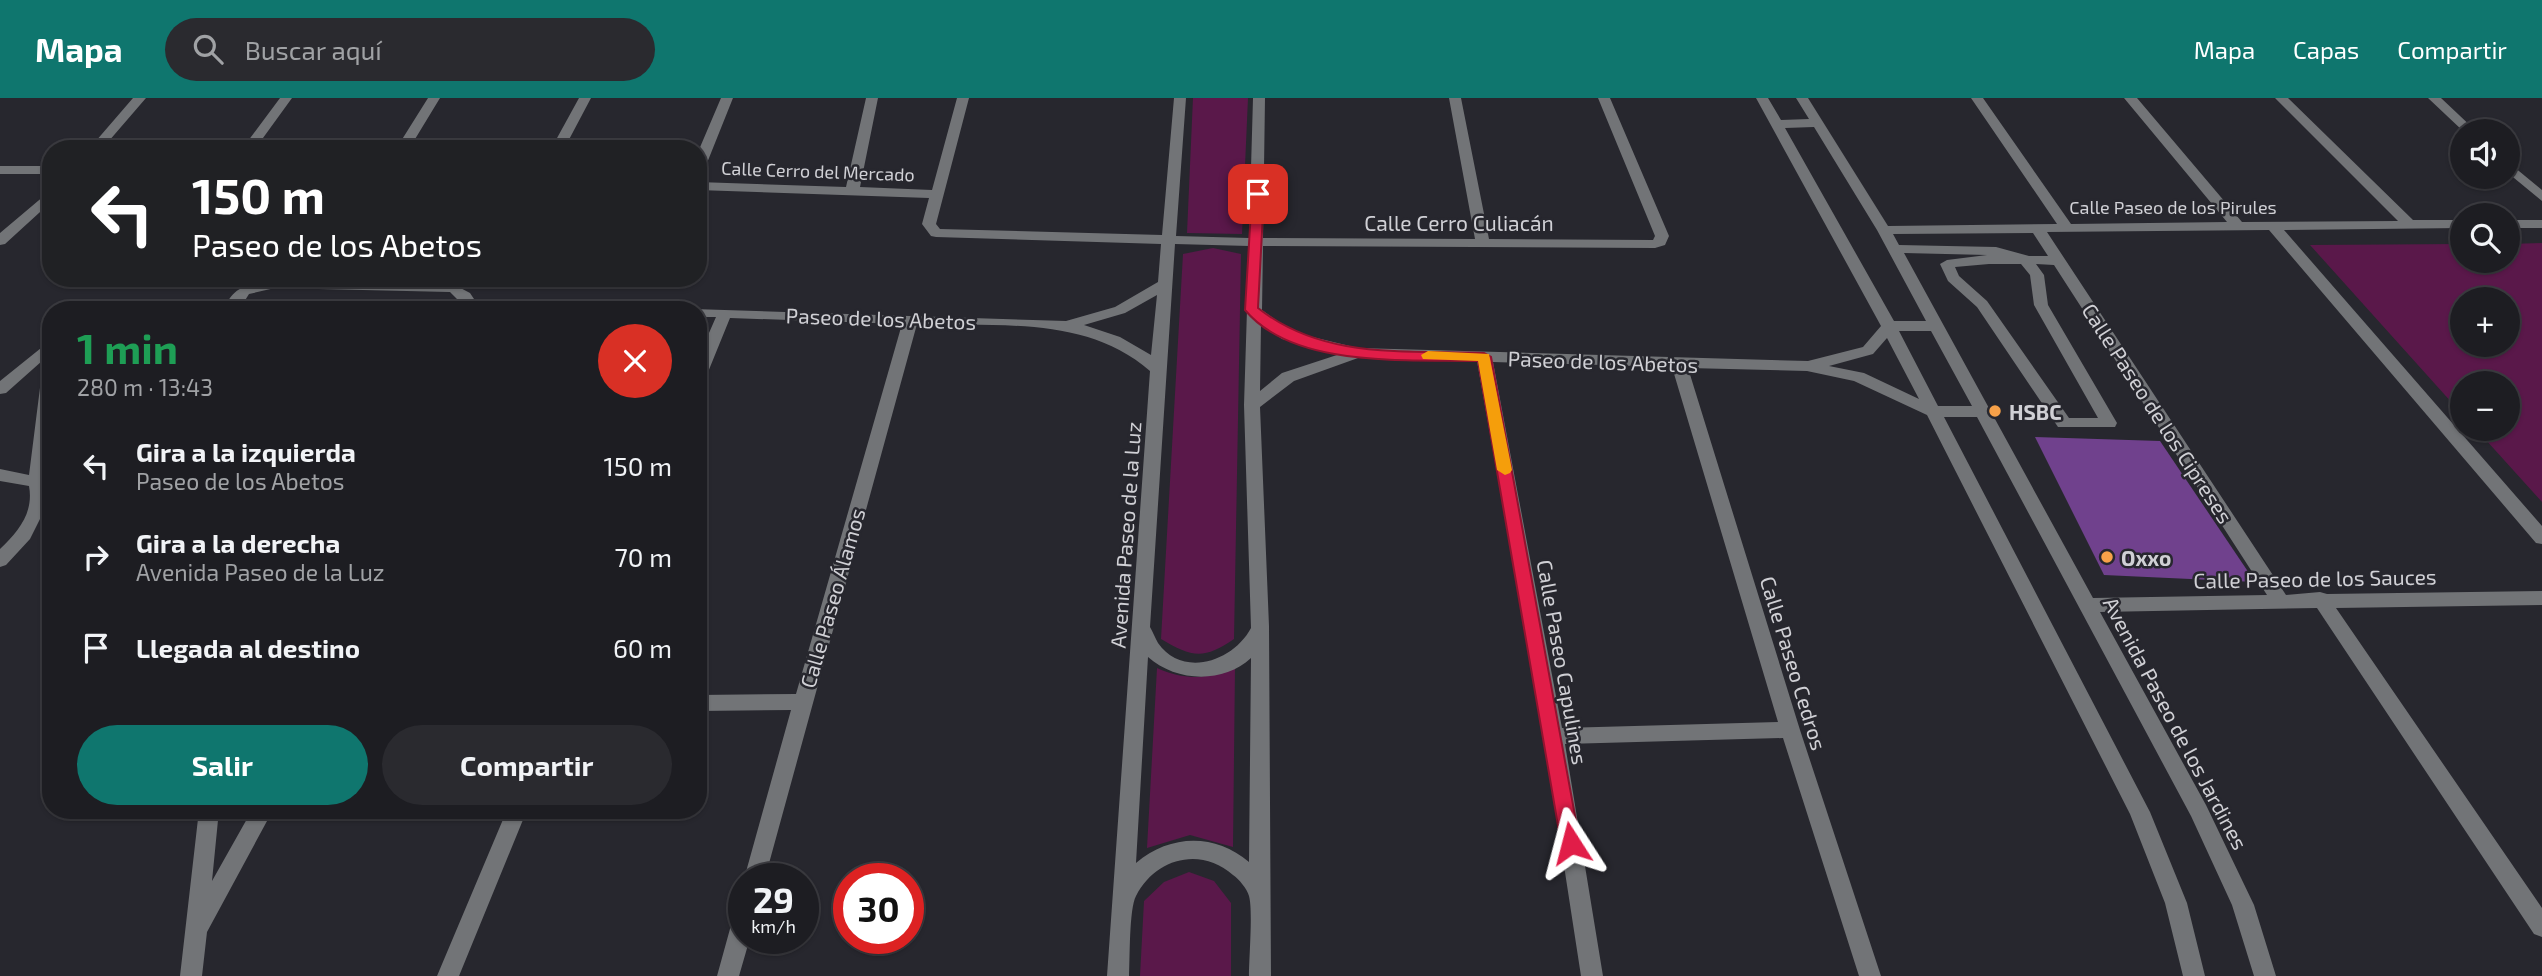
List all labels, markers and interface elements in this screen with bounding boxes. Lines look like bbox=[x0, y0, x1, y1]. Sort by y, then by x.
search box bbox=[165, 18, 655, 81]
text: Mapa bbox=[35, 29, 123, 69]
icon: search bbox=[189, 30, 227, 68]
text: Buscar aquí bbox=[245, 34, 382, 65]
text: Mapa bbox=[2194, 35, 2255, 64]
text: Capas bbox=[2293, 35, 2359, 64]
text: Compartir bbox=[2397, 35, 2507, 64]
map controls bbox=[2450, 119, 2520, 441]
button: sound bbox=[2450, 119, 2520, 189]
street label: Calle Cerro del Mercado bbox=[721, 157, 915, 185]
pin bbox=[1228, 164, 1288, 224]
text: 150 m bbox=[192, 165, 325, 224]
icon: left bbox=[77, 168, 168, 259]
icon: arrive bbox=[1239, 175, 1277, 213]
street label: Calle Paseo de los Pirules bbox=[2069, 196, 2277, 218]
button: search bbox=[2450, 203, 2520, 273]
street label: Calle Cerro Culiacán bbox=[1364, 210, 1554, 235]
text: Paseo de los Abetos bbox=[192, 225, 482, 263]
button: + bbox=[2450, 287, 2520, 357]
street label: Calle Paseo de los Cipreses bbox=[2077, 298, 2239, 528]
street label: Paseo de los Abetos bbox=[785, 302, 977, 334]
text: 1 min bbox=[77, 322, 178, 372]
button: close bbox=[598, 324, 672, 398]
street label: Paseo de los Abetos bbox=[1507, 345, 1699, 377]
button: − bbox=[2450, 371, 2520, 441]
text: 280 m · 13:43 bbox=[77, 373, 213, 401]
place label: HSBC bbox=[2009, 399, 2062, 424]
marker: HSBC bbox=[1987, 403, 2003, 419]
street label: Avenida Paseo de la Luz bbox=[1105, 421, 1145, 649]
text: Gira a la izquierda bbox=[136, 436, 356, 467]
icon: left bbox=[77, 447, 115, 485]
text: 150 m bbox=[603, 450, 672, 481]
text: Paseo de los Abetos bbox=[136, 467, 344, 495]
street label: Calle Paseo Álamos bbox=[794, 505, 870, 691]
text: Gira a la derecha bbox=[136, 527, 340, 558]
icon: right bbox=[77, 538, 115, 576]
text: 70 m bbox=[614, 541, 672, 572]
place label: Oxxo bbox=[2121, 545, 2171, 570]
marker: Oxxo bbox=[2099, 549, 2115, 565]
text: Avenida Paseo de la Luz bbox=[136, 558, 385, 586]
street label: Calle Paseo Capulines bbox=[1533, 558, 1593, 766]
street label: Calle Paseo de los Sauces bbox=[2193, 563, 2437, 593]
street label: Calle Paseo Cedros bbox=[1756, 573, 1832, 753]
street label: Avenida Paseo de los Jardines bbox=[2099, 592, 2253, 854]
icon: arrive bbox=[77, 629, 115, 667]
text: Llegada al destino bbox=[136, 632, 360, 663]
text: 60 m bbox=[613, 632, 672, 663]
button: Salir bbox=[77, 725, 368, 805]
button: Compartir bbox=[382, 725, 672, 805]
position arrow bbox=[1534, 806, 1608, 880]
speed limit sign: 30 bbox=[833, 863, 924, 954]
text: 29 bbox=[753, 878, 794, 920]
text: km/h bbox=[751, 915, 796, 937]

